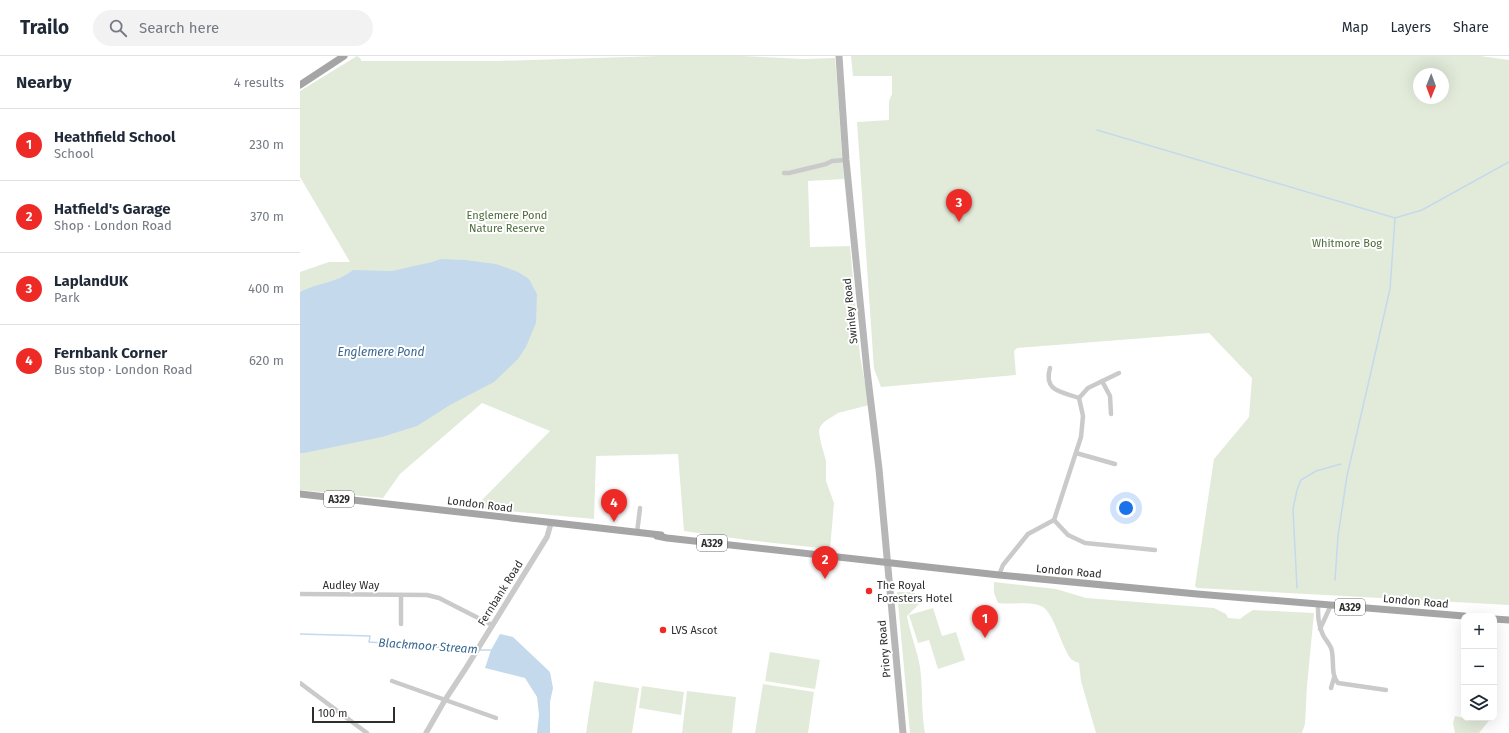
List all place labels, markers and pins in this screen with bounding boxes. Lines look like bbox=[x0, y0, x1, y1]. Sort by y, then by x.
pin: 3 bbox=[946, 189, 972, 222]
pin: 4 bbox=[601, 489, 627, 522]
pin: 2 bbox=[812, 546, 838, 579]
place label: The Royal Foresters Hotel bbox=[877, 579, 952, 605]
marker: The Royal Foresters Hotel bbox=[864, 586, 874, 596]
pin: 1 bbox=[972, 605, 998, 638]
place label: LVS Ascot bbox=[671, 624, 717, 637]
marker: LVS Ascot bbox=[658, 625, 668, 635]

